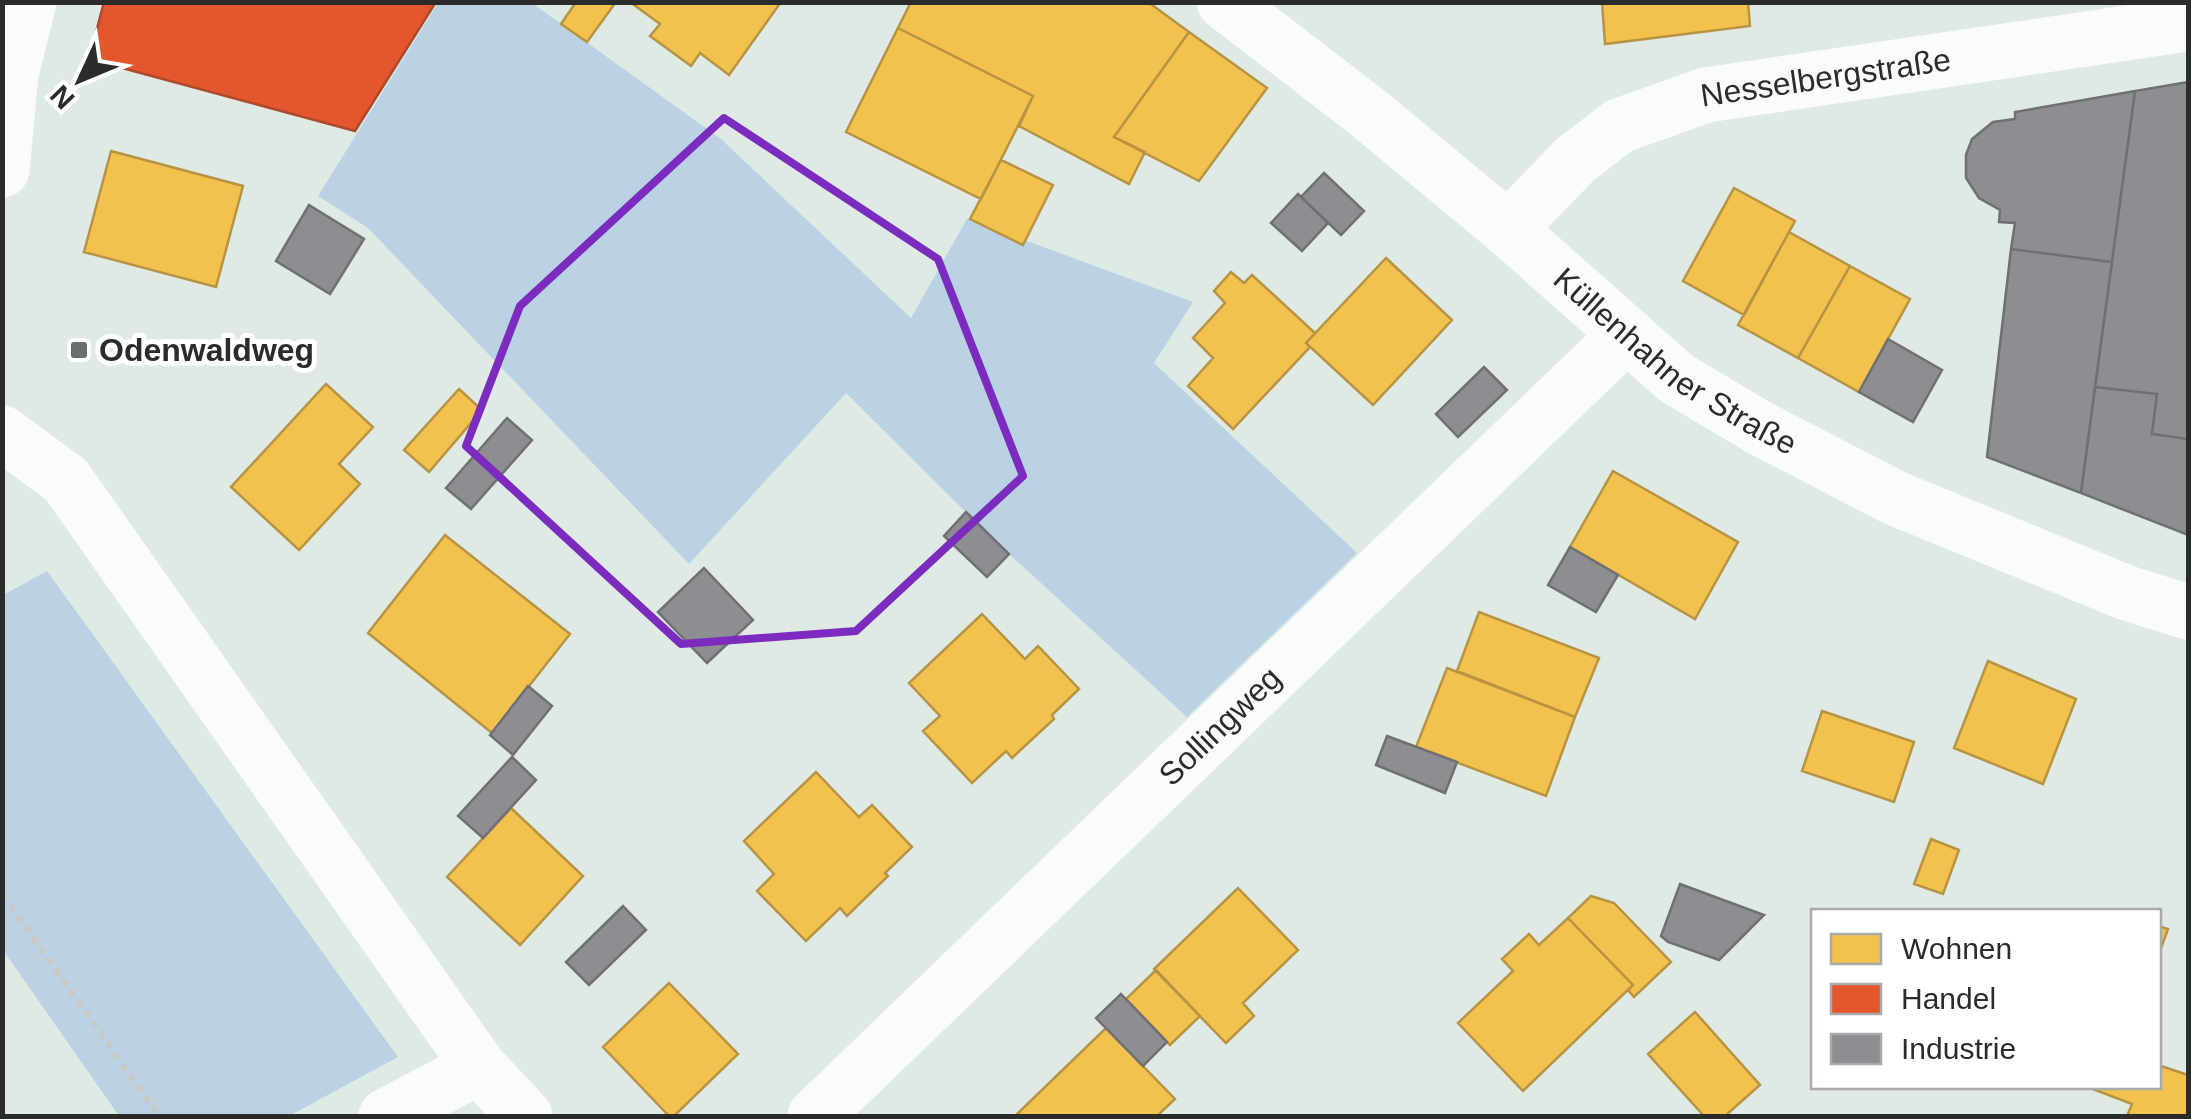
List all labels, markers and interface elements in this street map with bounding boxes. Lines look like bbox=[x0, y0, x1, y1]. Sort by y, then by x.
north arrow bbox=[30, 30, 130, 130]
street label: Nesselbergstraße bbox=[1698, 41, 1953, 114]
text: N bbox=[44, 79, 81, 115]
street label: Küllenhahner Straße bbox=[1547, 260, 1803, 462]
place label: Odenwaldweg bbox=[99, 332, 314, 368]
marker: Odenwaldweg bbox=[68, 339, 90, 361]
street label: Sollingweg bbox=[1152, 660, 1288, 793]
legend bbox=[1811, 909, 2161, 1089]
text: Wohnen bbox=[1901, 932, 2012, 965]
text: Handel bbox=[1901, 982, 1996, 1015]
text: Industrie bbox=[1901, 1032, 2016, 1065]

